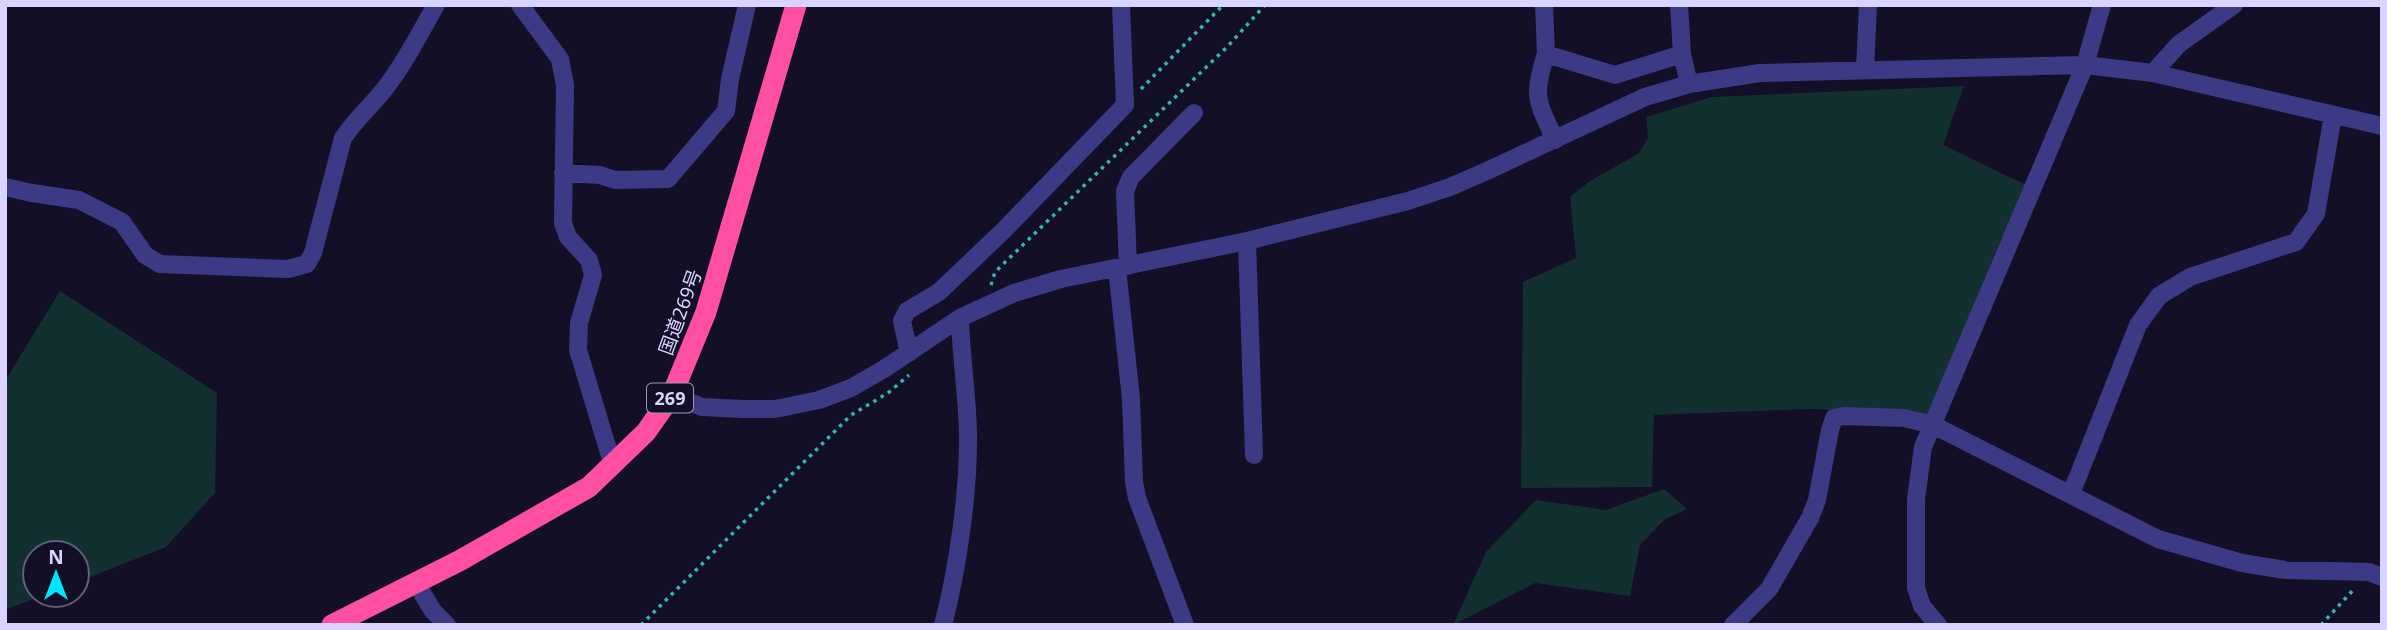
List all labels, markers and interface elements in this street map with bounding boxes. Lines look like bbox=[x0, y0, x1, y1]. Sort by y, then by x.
street label: 国道269号 bbox=[652, 265, 708, 359]
road number: 269 bbox=[647, 384, 693, 412]
north arrow bbox=[21, 539, 91, 609]
text: N bbox=[48, 544, 64, 570]

